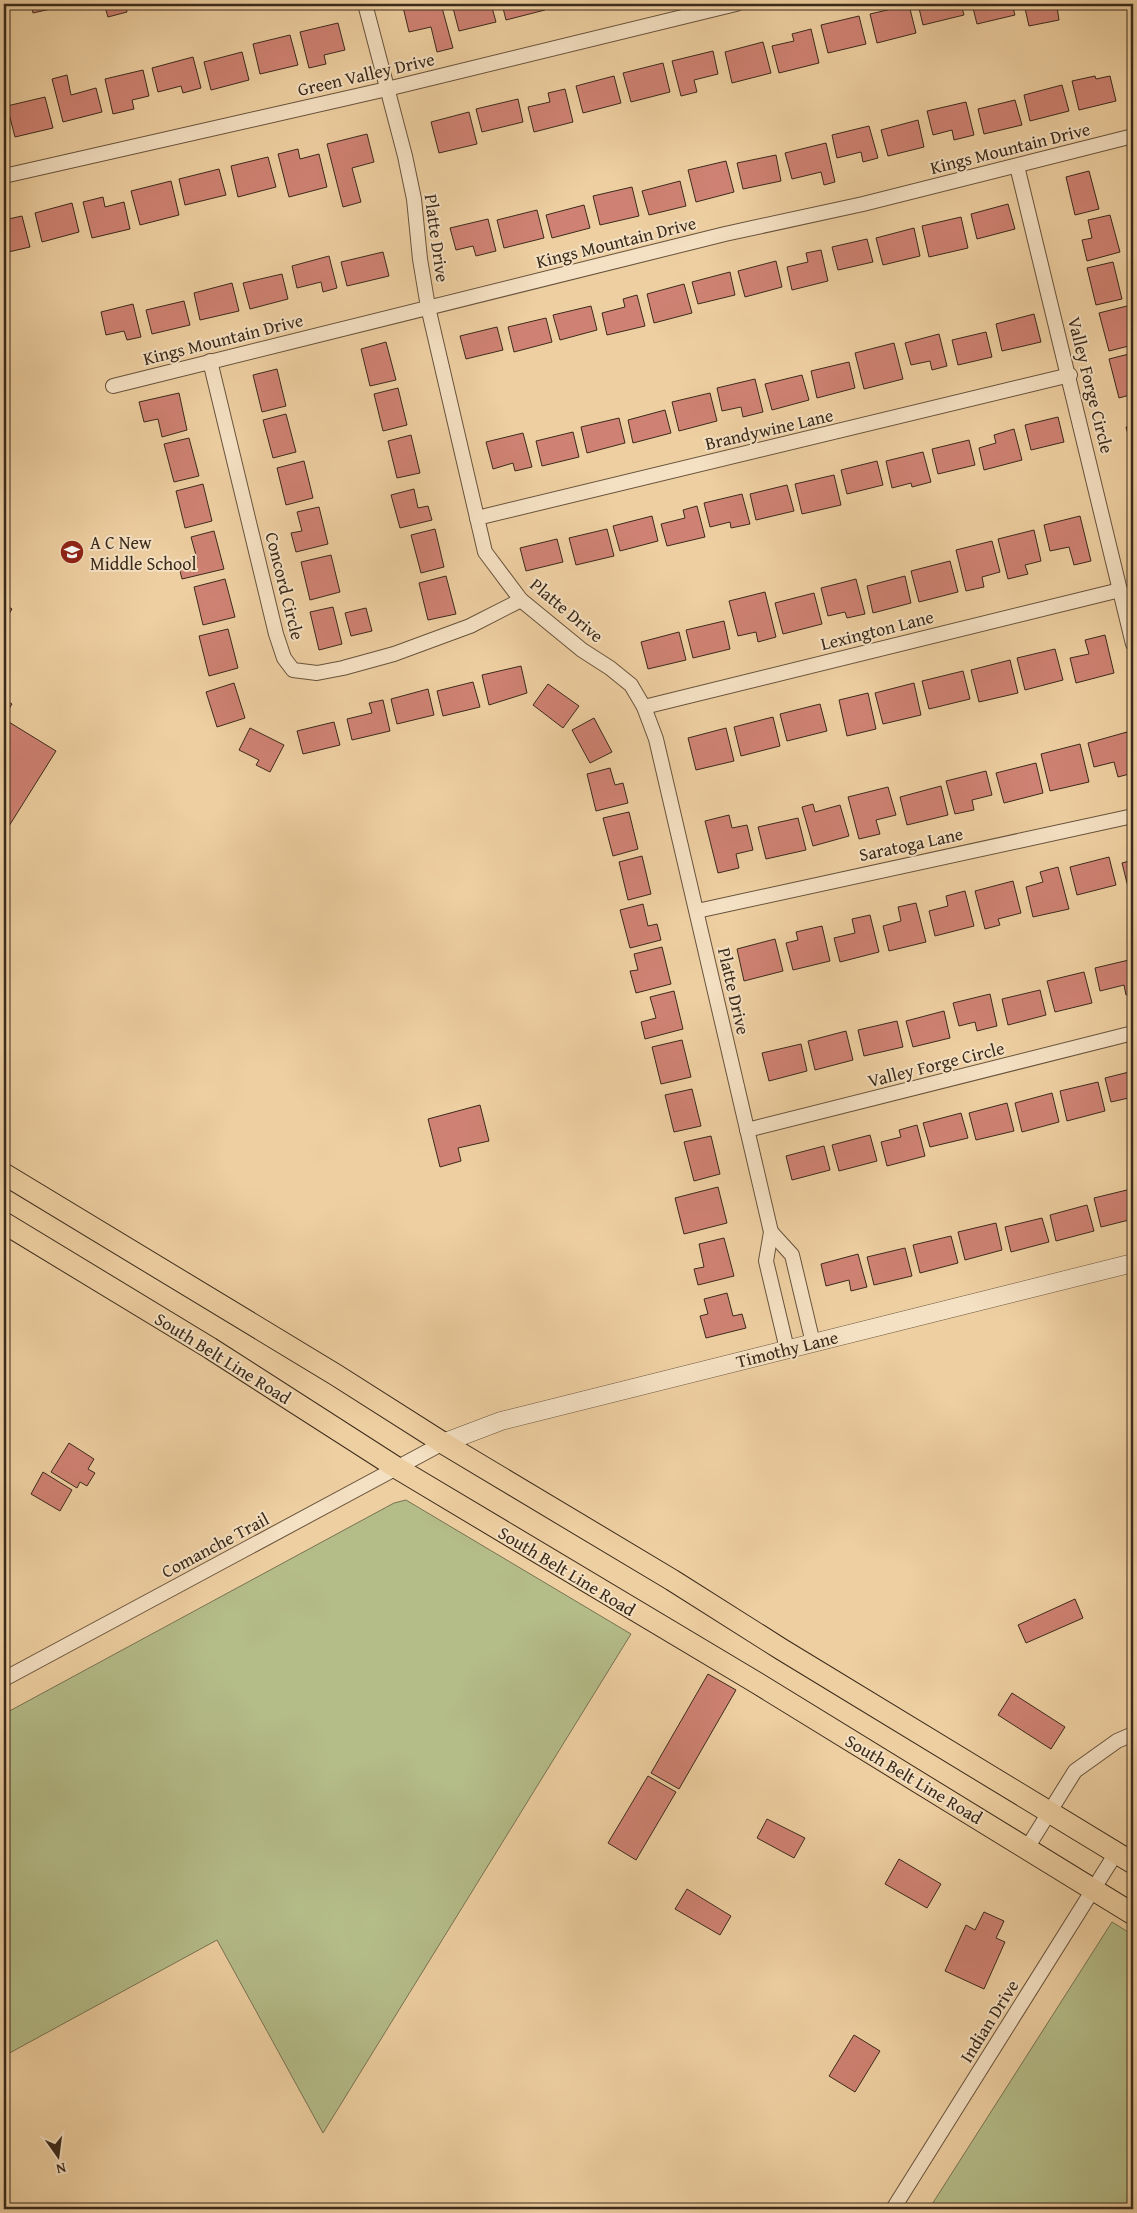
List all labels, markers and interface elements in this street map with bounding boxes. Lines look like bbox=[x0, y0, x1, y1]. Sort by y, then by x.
street label: Green Valley Drive bbox=[295, 45, 437, 103]
street label: Kings Mountain Drive bbox=[927, 115, 1093, 181]
street label: Platte Drive bbox=[417, 192, 457, 284]
street label: Kings Mountain Drive bbox=[533, 209, 699, 275]
street label: Kings Mountain Drive bbox=[140, 306, 306, 372]
street label: Valley Forge Circle bbox=[1061, 314, 1121, 456]
street label: Brandywine Lane bbox=[702, 401, 836, 457]
place label: A C New Middle School bbox=[90, 529, 197, 577]
street label: Concord Circle bbox=[259, 529, 311, 643]
school or university icon: A C New Middle School bbox=[59, 539, 85, 565]
street label: Platte Drive bbox=[524, 571, 610, 649]
street label: Lexington Lane bbox=[818, 603, 936, 657]
street label: Saratoga Lane bbox=[856, 820, 966, 868]
street label: Platte Drive bbox=[711, 945, 757, 1037]
street label: Valley Forge Circle bbox=[865, 1034, 1007, 1094]
street label: South Belt Line Road bbox=[150, 1305, 297, 1411]
street label: Timothy Lane bbox=[733, 1323, 841, 1375]
street label: Comanche Trail bbox=[156, 1505, 274, 1585]
street label: South Belt Line Road bbox=[493, 1519, 641, 1623]
street label: South Belt Line Road bbox=[840, 1727, 988, 1831]
street label: Indian Drive bbox=[953, 1974, 1025, 2068]
north arrow bbox=[32, 2130, 82, 2180]
text: N bbox=[54, 2158, 68, 2180]

